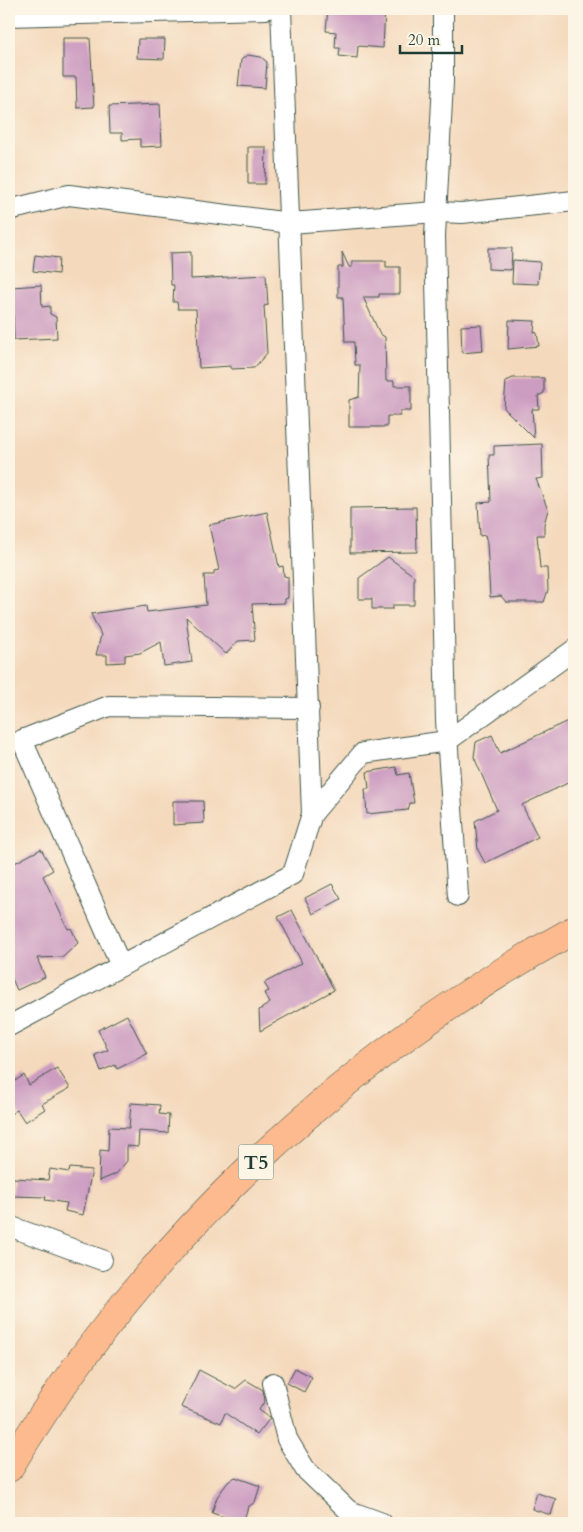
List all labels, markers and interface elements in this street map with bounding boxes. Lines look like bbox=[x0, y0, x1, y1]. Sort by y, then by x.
scale bar bbox=[400, 22, 463, 54]
text: 20 m bbox=[408, 30, 440, 50]
road number: T5 bbox=[238, 1144, 274, 1180]

